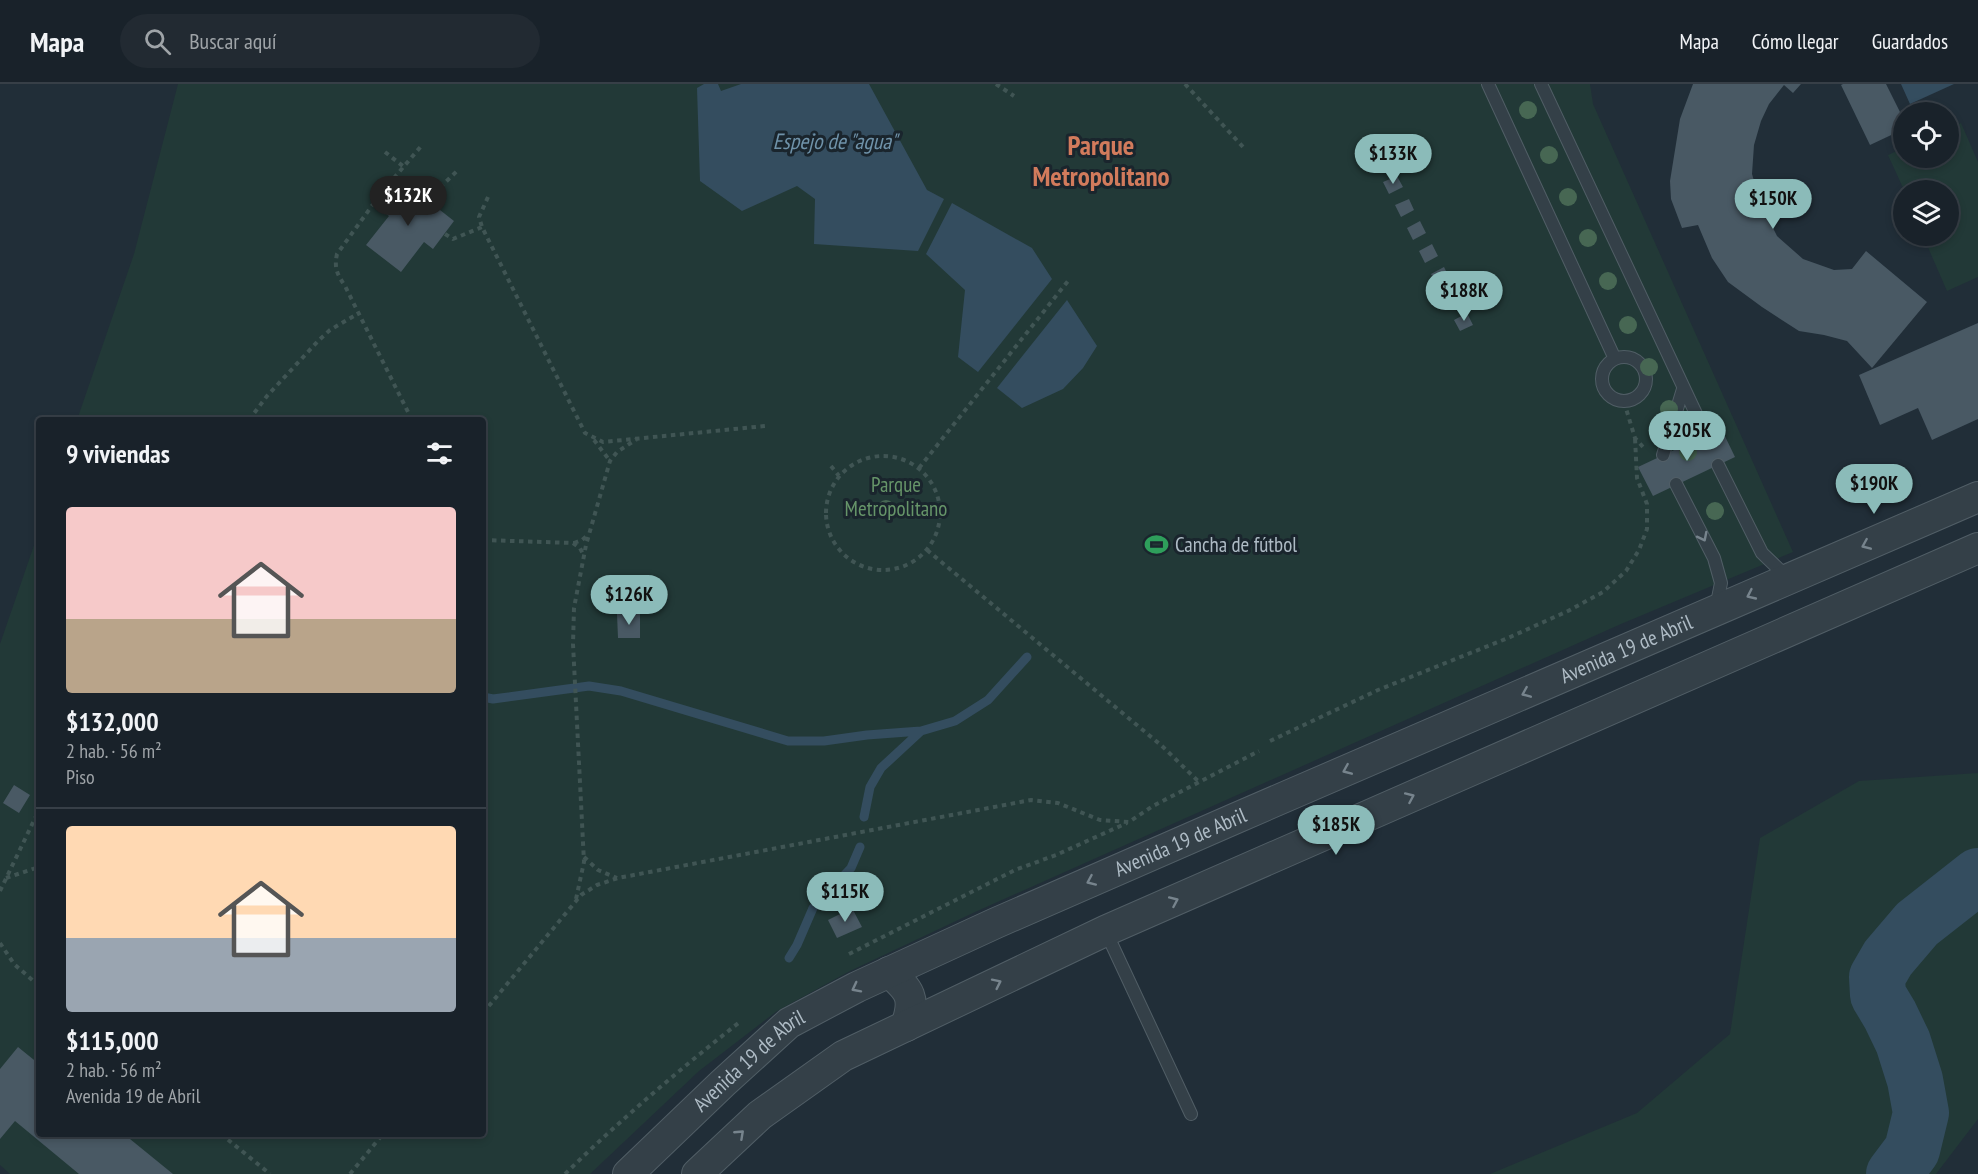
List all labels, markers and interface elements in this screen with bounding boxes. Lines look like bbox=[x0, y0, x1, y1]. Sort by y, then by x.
search box bbox=[120, 14, 540, 68]
text: Mapa bbox=[30, 23, 84, 60]
icon: search bbox=[141, 25, 174, 58]
text: Buscar aquí bbox=[189, 27, 277, 55]
text: Mapa bbox=[1680, 28, 1719, 55]
text: Cómo llegar bbox=[1752, 28, 1839, 55]
text: Guardados bbox=[1872, 28, 1948, 55]
map controls bbox=[1893, 102, 1959, 246]
button: locate bbox=[1893, 102, 1959, 168]
water label: Espejo de "agua" bbox=[773, 127, 901, 155]
district label: Parque Metropolitano bbox=[1032, 128, 1170, 193]
pin: $133K bbox=[1351, 134, 1435, 185]
text: $133K bbox=[1369, 140, 1417, 166]
pin: $132K bbox=[366, 176, 450, 227]
pin: $150K bbox=[1731, 179, 1815, 230]
button: layers bbox=[1893, 180, 1959, 246]
text: $132K bbox=[384, 182, 432, 208]
text: $150K bbox=[1749, 185, 1797, 211]
pin: $188K bbox=[1422, 271, 1506, 322]
text: $188K bbox=[1440, 277, 1488, 303]
pin: $205K bbox=[1645, 411, 1729, 462]
text: $205K bbox=[1663, 417, 1711, 443]
text: 9 viviendas bbox=[66, 437, 170, 470]
icon: filters bbox=[423, 437, 456, 470]
pin: $190K bbox=[1832, 464, 1916, 515]
text: $190K bbox=[1850, 470, 1898, 496]
park label: Parque Metropolitano bbox=[845, 471, 947, 522]
one-way arrow bbox=[1696, 530, 1707, 541]
place label: Cancha de fútbol bbox=[1175, 531, 1297, 558]
sports icon: Cancha de fútbol bbox=[1144, 532, 1170, 558]
one-way arrow bbox=[1862, 537, 1873, 549]
icon: home bbox=[207, 546, 315, 654]
pin: $126K bbox=[587, 575, 671, 626]
text: $126K bbox=[605, 581, 653, 607]
one-way arrow bbox=[1747, 587, 1758, 599]
street label: Avenida 19 de Abril bbox=[1556, 608, 1696, 689]
one-way arrow bbox=[1521, 686, 1532, 698]
text: $132,000 bbox=[66, 705, 159, 738]
text: 2 hab. · 56 m² bbox=[66, 738, 162, 764]
one-way arrow bbox=[1342, 763, 1353, 775]
text: Piso bbox=[66, 764, 95, 790]
one-way arrow bbox=[1404, 792, 1415, 804]
street label: Avenida 19 de Abril bbox=[1110, 801, 1250, 883]
pin: $185K bbox=[1294, 805, 1378, 856]
text: $185K bbox=[1312, 811, 1360, 837]
icon: home bbox=[207, 865, 315, 973]
pin: $115K bbox=[803, 872, 887, 923]
one-way arrow bbox=[1086, 874, 1097, 886]
text: $115K bbox=[821, 878, 869, 904]
one-way arrow bbox=[1167, 896, 1178, 908]
one-way arrow bbox=[990, 978, 1001, 990]
one-way arrow bbox=[851, 980, 862, 992]
street label: Avenida 19 de Abril bbox=[687, 1003, 809, 1117]
text: $115,000 bbox=[66, 1024, 159, 1057]
text: 2 hab. · 56 m² bbox=[66, 1057, 162, 1083]
text: Avenida 19 de Abril bbox=[66, 1083, 200, 1109]
one-way arrow bbox=[733, 1130, 743, 1141]

